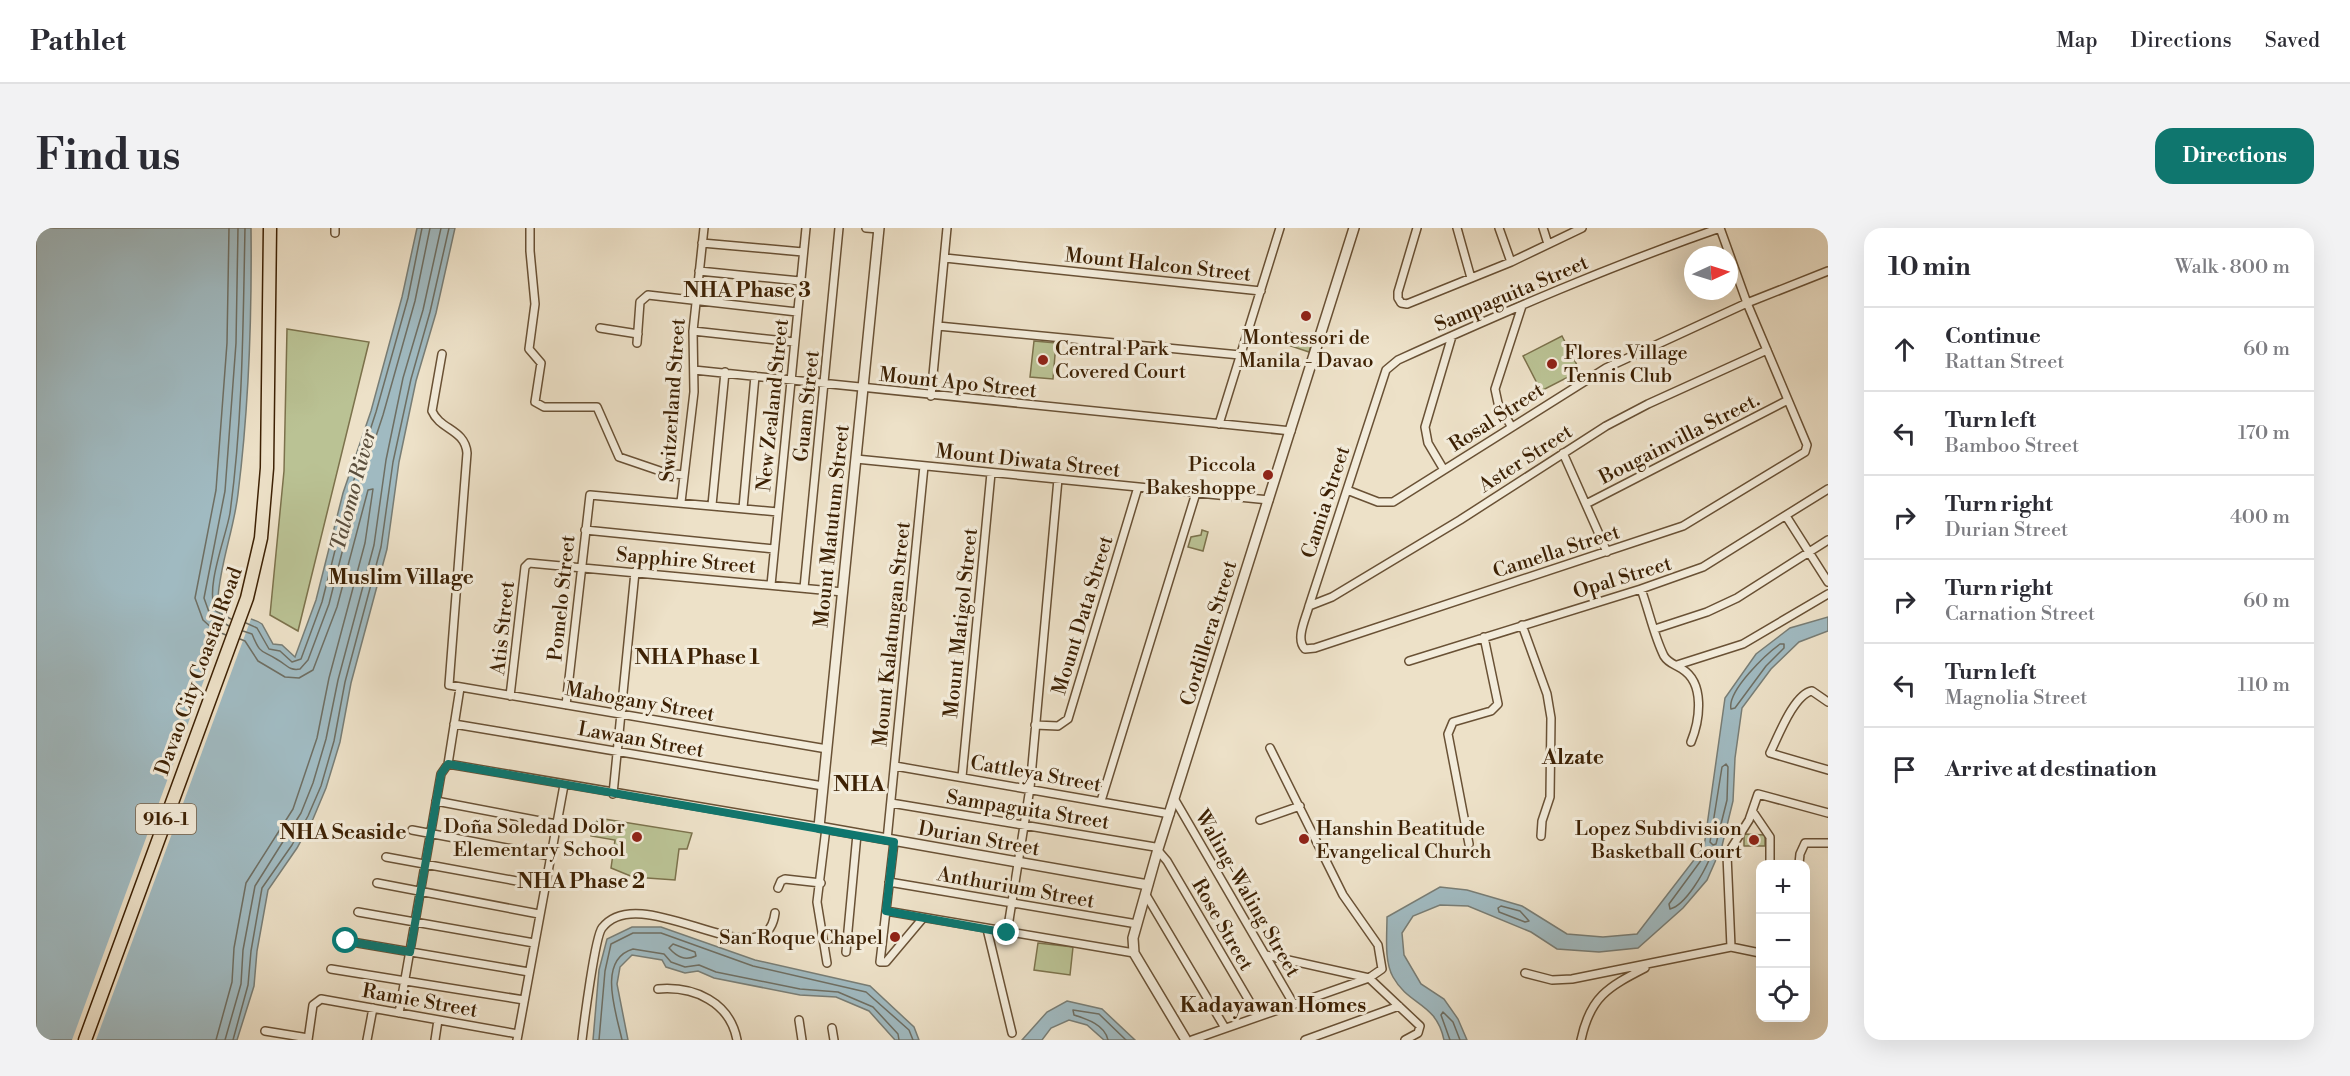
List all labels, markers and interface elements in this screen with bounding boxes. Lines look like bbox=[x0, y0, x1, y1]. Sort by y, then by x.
text: Pathlet bbox=[30, 24, 126, 59]
text: Map bbox=[2056, 28, 2098, 54]
text: Directions bbox=[2131, 28, 2232, 54]
text: Saved bbox=[2265, 28, 2320, 54]
button: Directions bbox=[2155, 128, 2314, 184]
text: Find us bbox=[36, 130, 180, 183]
street label: Mount Halcon Street bbox=[1063, 243, 1252, 288]
north arrow bbox=[1684, 246, 1738, 300]
street label: Sampaguita Street bbox=[1431, 251, 1592, 338]
text: 10 min bbox=[1888, 251, 1971, 283]
text: Walk · 800 m bbox=[2175, 255, 2290, 280]
district label: NHA Phase 3 bbox=[683, 278, 811, 304]
marker: Montessori de Manila - Davao bbox=[1299, 309, 1313, 323]
street label: Switzerland Street bbox=[655, 317, 692, 483]
street label: New Zealand Street bbox=[752, 318, 795, 493]
text: Continue bbox=[1945, 323, 2041, 350]
place label: Montessori de Manila - Davao bbox=[1238, 326, 1374, 374]
icon: ahead bbox=[1888, 333, 1921, 366]
place label: Central Park Covered Court bbox=[1055, 337, 1186, 385]
text: 60 m bbox=[2243, 337, 2290, 362]
place label: Flores Village Tennis Club bbox=[1564, 341, 1688, 389]
street label: Guam Street bbox=[789, 349, 826, 463]
text: Rattan Street bbox=[1945, 350, 2064, 375]
marker: Central Park Covered Court bbox=[1036, 353, 1050, 367]
marker: Flores Village Tennis Club bbox=[1545, 357, 1559, 371]
street label: Mount Apo Street bbox=[878, 363, 1038, 404]
street label: Rosal Street bbox=[1445, 378, 1549, 458]
street label: Bougainvilla Street. bbox=[1594, 388, 1764, 491]
text: Turn left bbox=[1945, 407, 2036, 434]
icon: left bbox=[1888, 417, 1921, 450]
street label: Aster Street bbox=[1473, 420, 1577, 499]
text: 170 m bbox=[2238, 421, 2290, 446]
street label: Mount Matutum Street bbox=[809, 423, 856, 629]
water label: Talomo River bbox=[325, 426, 383, 554]
text: Bamboo Street bbox=[1945, 434, 2079, 459]
street label: Mount Diwata Street bbox=[934, 439, 1121, 484]
street label: Camia Street bbox=[1297, 443, 1356, 562]
place label: Piccola Bakeshoppe bbox=[1145, 453, 1257, 501]
marker: Piccola Bakeshoppe bbox=[1261, 468, 1275, 482]
text: Turn right bbox=[1945, 491, 2053, 518]
icon: right bbox=[1888, 501, 1921, 534]
text: 400 m bbox=[2230, 505, 2290, 530]
text: Durian Street bbox=[1945, 518, 2068, 543]
street label: Mount Kalatungan Street bbox=[868, 520, 917, 748]
street label: Camella Street bbox=[1490, 520, 1623, 585]
street label: Mount Matigol Street bbox=[939, 527, 984, 719]
street label: Mount Data Street bbox=[1047, 533, 1120, 698]
street label: Pomelo Street bbox=[543, 534, 582, 663]
street label: Sapphire Street bbox=[615, 543, 757, 580]
street label: Opal Street bbox=[1570, 552, 1675, 605]
street label: Cordillera Street bbox=[1175, 558, 1243, 709]
street label: Davao City Coastal Road bbox=[150, 563, 249, 779]
district label: Muslim Village bbox=[328, 565, 474, 591]
text: Turn right bbox=[1945, 575, 2053, 602]
street label: Atis Street bbox=[486, 580, 521, 678]
icon: right bbox=[1888, 585, 1921, 618]
text: 60 m bbox=[2243, 589, 2290, 614]
text: Carnation Street bbox=[1945, 602, 2095, 627]
district label: NHA Phase 1 bbox=[634, 645, 760, 671]
text: Turn left bbox=[1945, 659, 2036, 686]
icon: left bbox=[1888, 669, 1921, 702]
text: 110 m bbox=[2238, 673, 2290, 698]
street label: Mahogany Street bbox=[563, 677, 716, 728]
text: Magnolia Street bbox=[1945, 686, 2087, 711]
street label: Lawaan Street bbox=[576, 717, 706, 764]
district label: Alzate bbox=[1541, 745, 1604, 771]
street label: Cattleya Street bbox=[968, 751, 1103, 798]
icon: arrive bbox=[1888, 753, 1921, 786]
text: Arrive at destination bbox=[1945, 756, 2157, 783]
district label: NHA bbox=[833, 771, 886, 798]
street label: Sampaguita Street bbox=[944, 785, 1111, 836]
road number: 916-1 bbox=[136, 804, 196, 834]
street label: Waling-Waling Street bbox=[1188, 805, 1305, 982]
place label: Doña Soledad Dolor Elementary School bbox=[444, 815, 625, 863]
street label: Durian Street bbox=[916, 816, 1042, 862]
place label: Hanshin Beatitude Evangelical Church bbox=[1316, 817, 1491, 865]
place label: Lopez Subdivision Basketball Court bbox=[1575, 817, 1742, 865]
district label: NHA Seaside bbox=[279, 820, 407, 846]
marker: Doña Soledad Dolor Elementary School bbox=[630, 830, 644, 844]
marker: Hanshin Beatitude Evangelical Church bbox=[1297, 832, 1311, 846]
marker: Lopez Subdivision Basketball Court bbox=[1747, 833, 1761, 847]
map controls bbox=[1756, 860, 1810, 1022]
button: + bbox=[1756, 860, 1810, 914]
street label: Anthurium Street bbox=[934, 862, 1096, 915]
district label: NHA Phase 2 bbox=[517, 869, 645, 895]
street label: Rose Street bbox=[1185, 874, 1258, 975]
button: − bbox=[1756, 914, 1810, 968]
route end bbox=[993, 919, 1019, 945]
place label: San Roque Chapel bbox=[719, 926, 883, 951]
route start bbox=[332, 927, 358, 953]
marker: San Roque Chapel bbox=[888, 930, 902, 944]
button: locate bbox=[1756, 968, 1810, 1022]
street label: Ramie Street bbox=[360, 979, 480, 1024]
district label: Kadayawan Homes bbox=[1180, 993, 1366, 1019]

